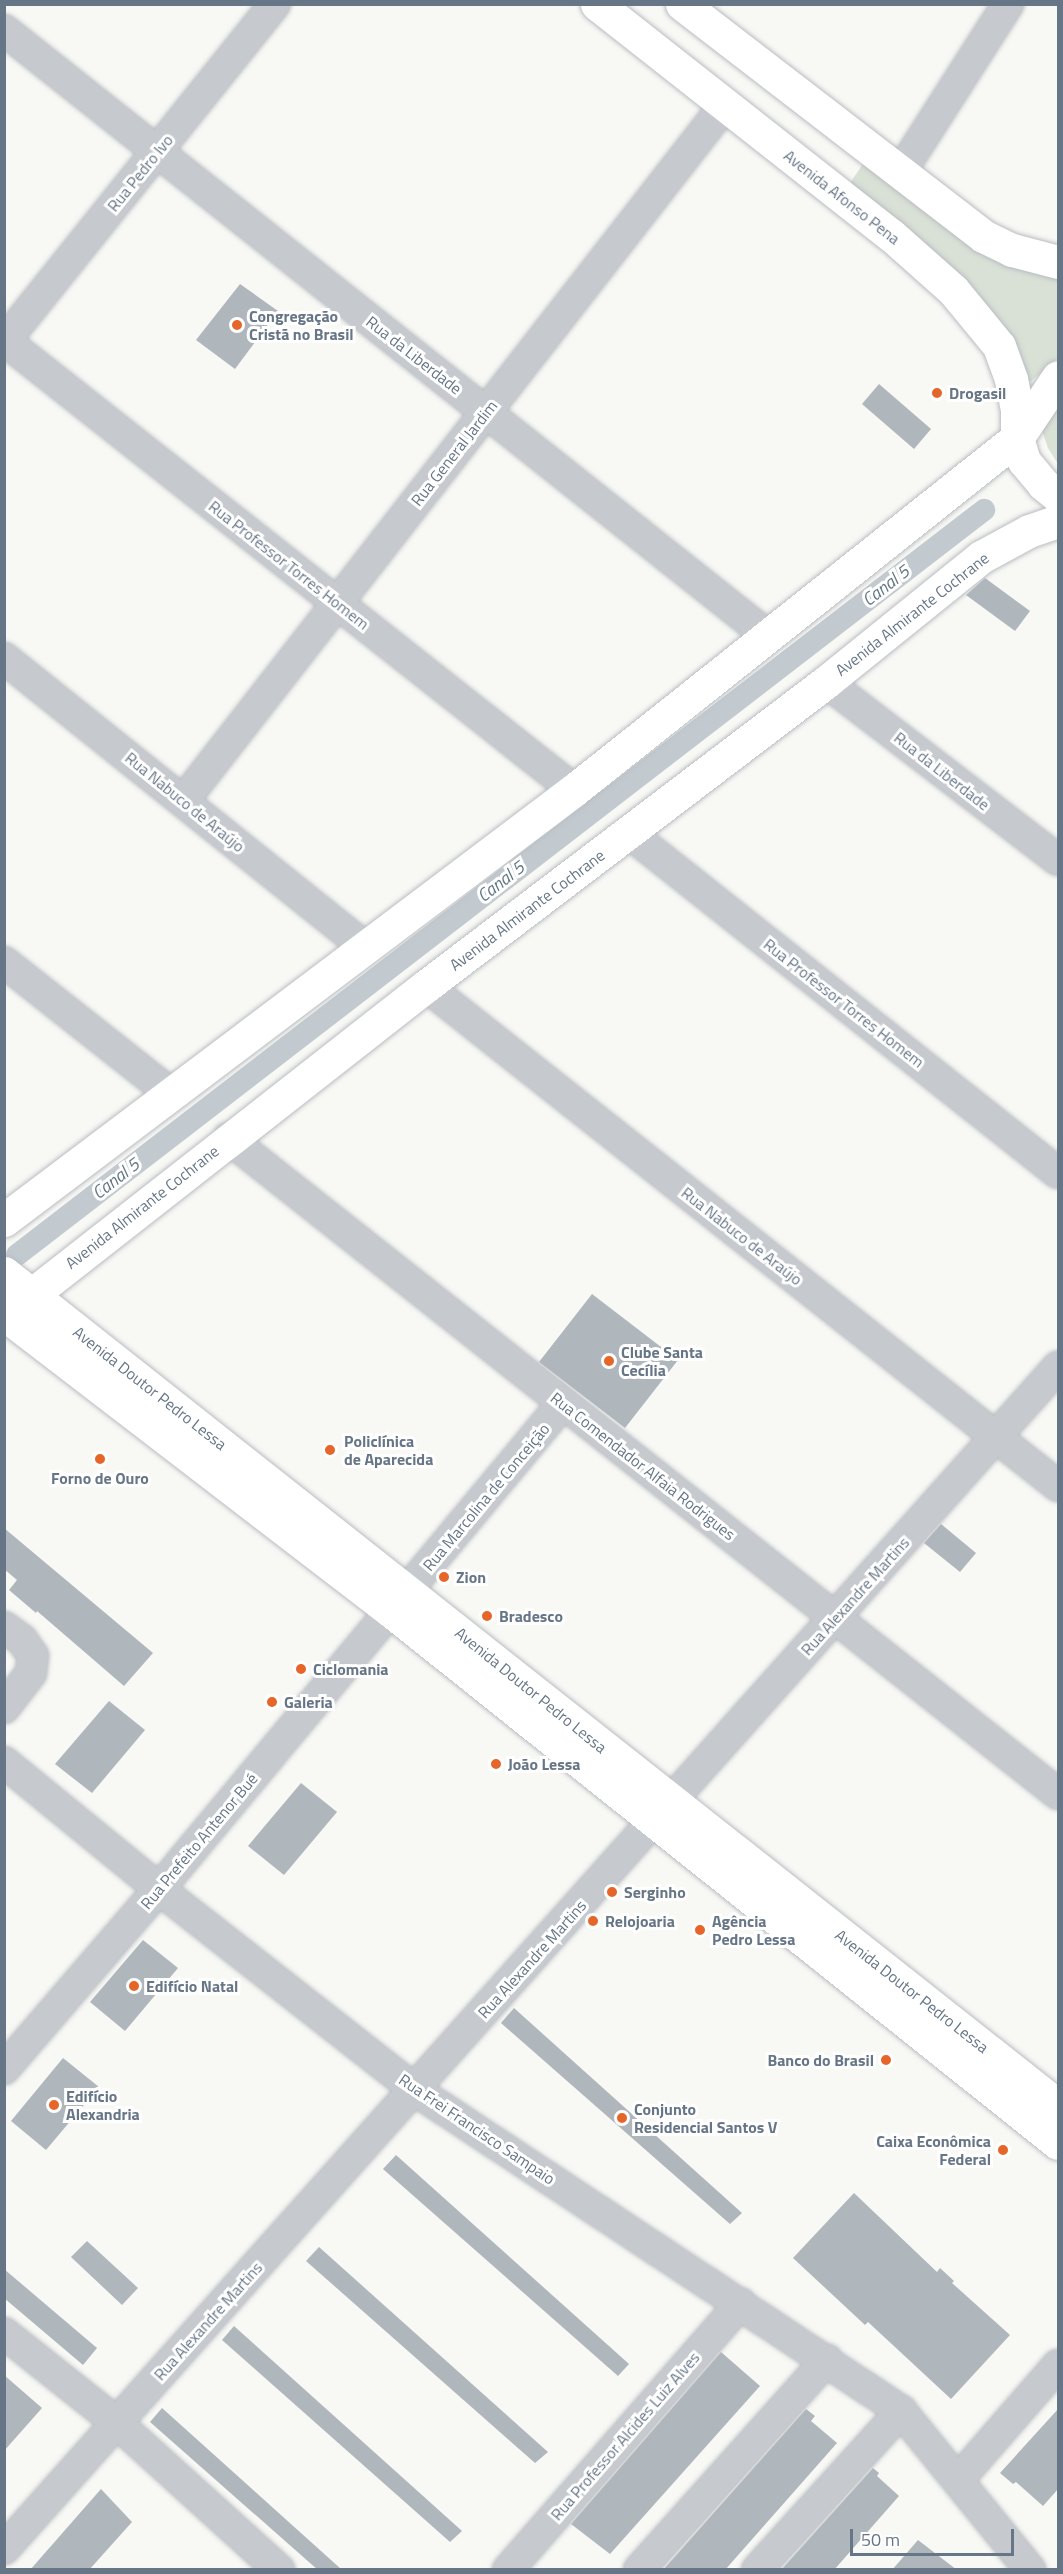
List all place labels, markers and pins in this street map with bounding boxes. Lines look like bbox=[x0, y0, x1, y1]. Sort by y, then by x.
place label: Congregação Cristã no Brasil bbox=[249, 306, 354, 344]
marker: Congregação Cristã no Brasil bbox=[230, 318, 244, 332]
place label: Drogasil bbox=[949, 383, 1006, 403]
marker: Drogasil bbox=[930, 386, 944, 400]
place label: Clube Santa Cecília bbox=[621, 1342, 703, 1380]
marker: Clube Santa Cecília bbox=[602, 1354, 616, 1368]
place label: Policlínica de Aparecida bbox=[344, 1431, 433, 1469]
marker: Policlínica de Aparecida bbox=[321, 1441, 339, 1459]
marker: Forno de Ouro bbox=[93, 1452, 107, 1466]
place label: Forno de Ouro bbox=[51, 1468, 149, 1488]
place label: Zion bbox=[456, 1567, 486, 1587]
marker: Zion bbox=[437, 1570, 451, 1584]
place label: Bradesco bbox=[499, 1606, 563, 1626]
marker: Bradesco bbox=[480, 1609, 494, 1623]
place label: Ciclomania bbox=[313, 1659, 389, 1679]
marker: Ciclomania bbox=[294, 1662, 308, 1676]
place label: Galeria bbox=[284, 1692, 333, 1712]
marker: Galeria bbox=[265, 1695, 279, 1709]
place label: João Lessa bbox=[508, 1754, 580, 1774]
marker: João Lessa bbox=[489, 1757, 503, 1771]
place label: Serginho bbox=[624, 1882, 686, 1902]
marker: Serginho bbox=[605, 1885, 619, 1899]
place label: Relojoaria bbox=[605, 1911, 675, 1931]
place label: Agência Pedro Lessa bbox=[712, 1911, 795, 1949]
marker: Relojoaria bbox=[586, 1914, 600, 1928]
marker: Agência Pedro Lessa bbox=[693, 1923, 707, 1937]
place label: Edifício Natal bbox=[146, 1976, 238, 1996]
marker: Edifício Natal bbox=[127, 1979, 141, 1993]
place label: Banco do Brasil bbox=[767, 2050, 874, 2070]
marker: Banco do Brasil bbox=[879, 2053, 893, 2067]
place label: Edifício Alexandria bbox=[66, 2086, 140, 2124]
marker: Edifício Alexandria bbox=[47, 2098, 61, 2112]
place label: Conjunto Residencial Santos V bbox=[634, 2099, 777, 2137]
marker: Conjunto Residencial Santos V bbox=[615, 2111, 629, 2125]
place label: Caixa Econômica Federal bbox=[876, 2131, 991, 2169]
marker: Caixa Econômica Federal bbox=[996, 2143, 1010, 2157]

